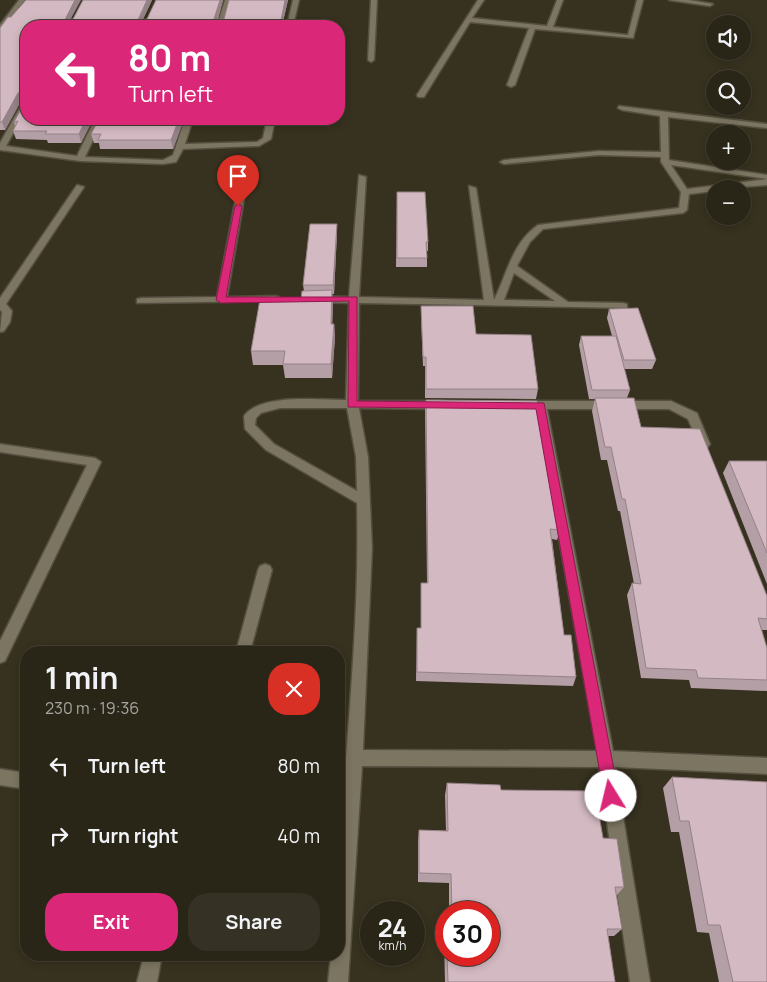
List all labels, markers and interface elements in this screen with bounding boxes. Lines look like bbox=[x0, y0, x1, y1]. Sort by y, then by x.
map controls bbox=[706, 15, 751, 225]
button: sound bbox=[706, 15, 751, 60]
text: 80 m bbox=[128, 34, 211, 82]
icon: left bbox=[45, 40, 110, 105]
button: search bbox=[706, 70, 751, 115]
text: Turn left bbox=[128, 79, 213, 109]
button: + bbox=[706, 125, 751, 170]
pin bbox=[217, 155, 259, 206]
icon: arrive bbox=[224, 162, 252, 190]
button: − bbox=[706, 180, 751, 225]
text: 1 min bbox=[45, 657, 118, 698]
button: close bbox=[268, 663, 320, 715]
text: 230 m · 19:36 bbox=[45, 697, 139, 719]
icon: left bbox=[45, 752, 73, 780]
text: Turn left bbox=[88, 753, 166, 779]
text: 80 m bbox=[277, 753, 320, 779]
position arrow bbox=[584, 769, 636, 821]
icon: right bbox=[45, 822, 73, 850]
text: Turn right bbox=[88, 823, 178, 849]
text: 40 m bbox=[277, 823, 320, 849]
button: Exit bbox=[45, 893, 178, 951]
button: Share bbox=[188, 893, 320, 951]
speed limit sign: 30 bbox=[435, 901, 500, 966]
text: 24 bbox=[378, 910, 407, 945]
text: km/h bbox=[379, 937, 406, 954]

